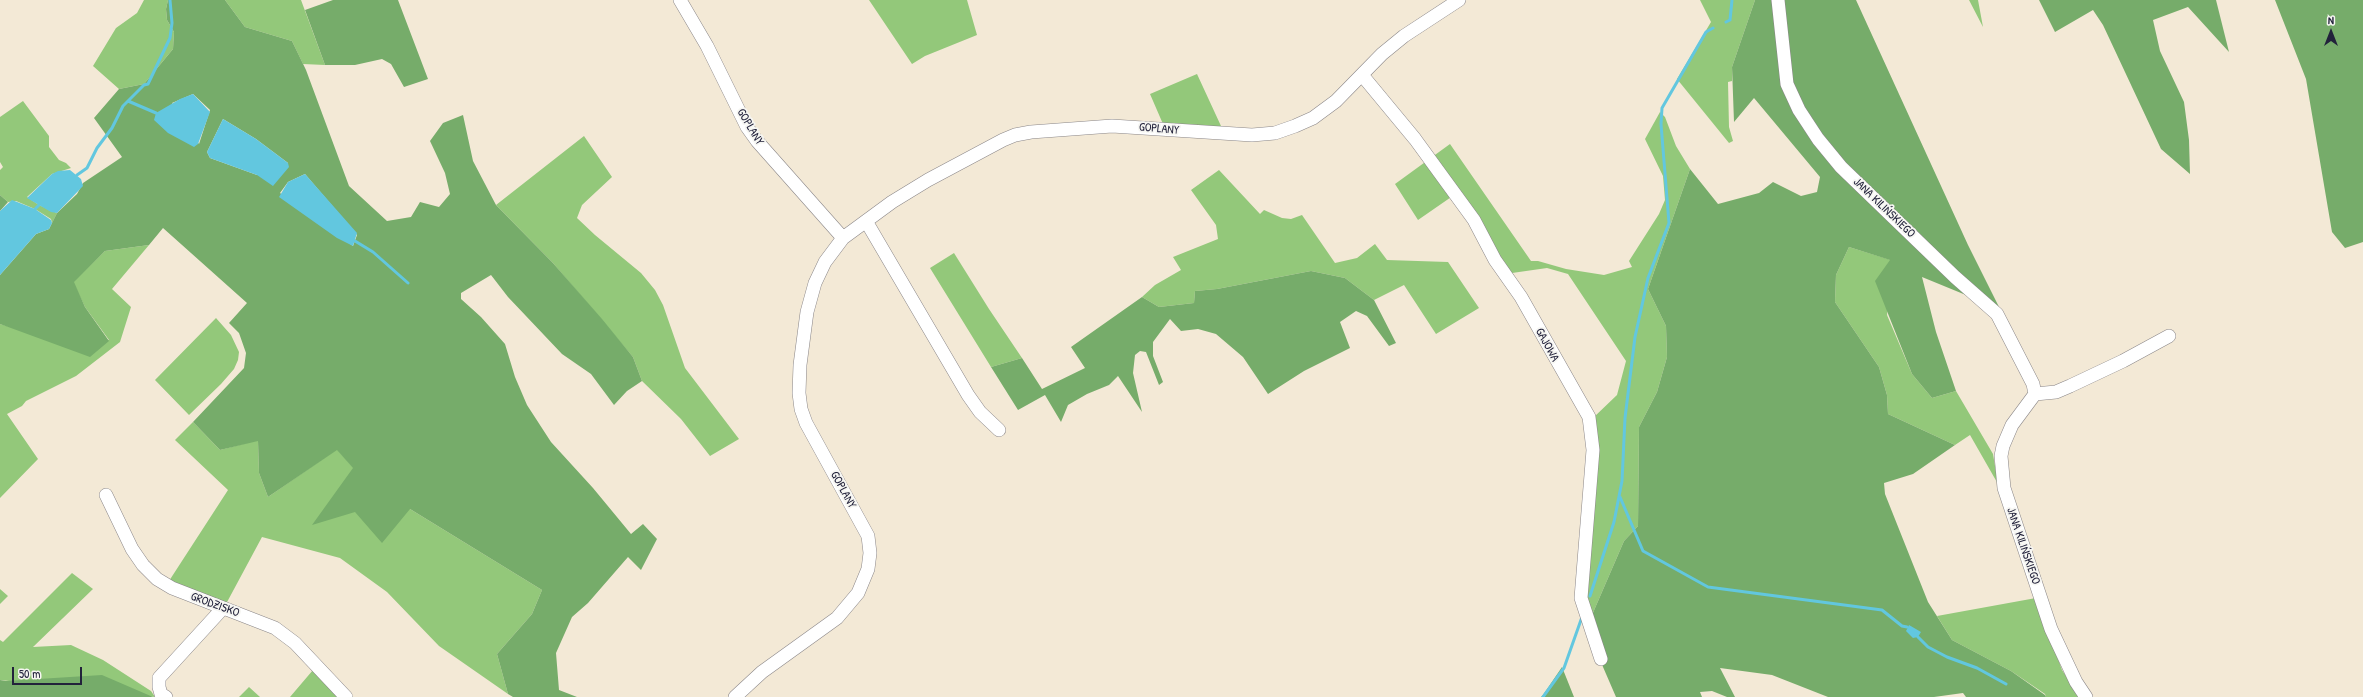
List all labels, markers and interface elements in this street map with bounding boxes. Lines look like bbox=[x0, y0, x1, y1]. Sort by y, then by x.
north arrow bbox=[2311, 12, 2351, 52]
text: N bbox=[2328, 13, 2334, 27]
street label: GOPLANY bbox=[733, 106, 767, 148]
street label: GOPLANY bbox=[1138, 120, 1180, 138]
street label: JANA KILIŃSKIEGO bbox=[1850, 175, 1918, 241]
street label: GAJOWA bbox=[1532, 326, 1562, 364]
street label: GOPLANY bbox=[827, 469, 859, 511]
street label: JANA KILIŃSKIEGO bbox=[2003, 506, 2043, 586]
street label: GRODZISKO bbox=[189, 590, 241, 620]
scale bar bbox=[14, 659, 84, 685]
text: 50 m bbox=[19, 665, 40, 682]

